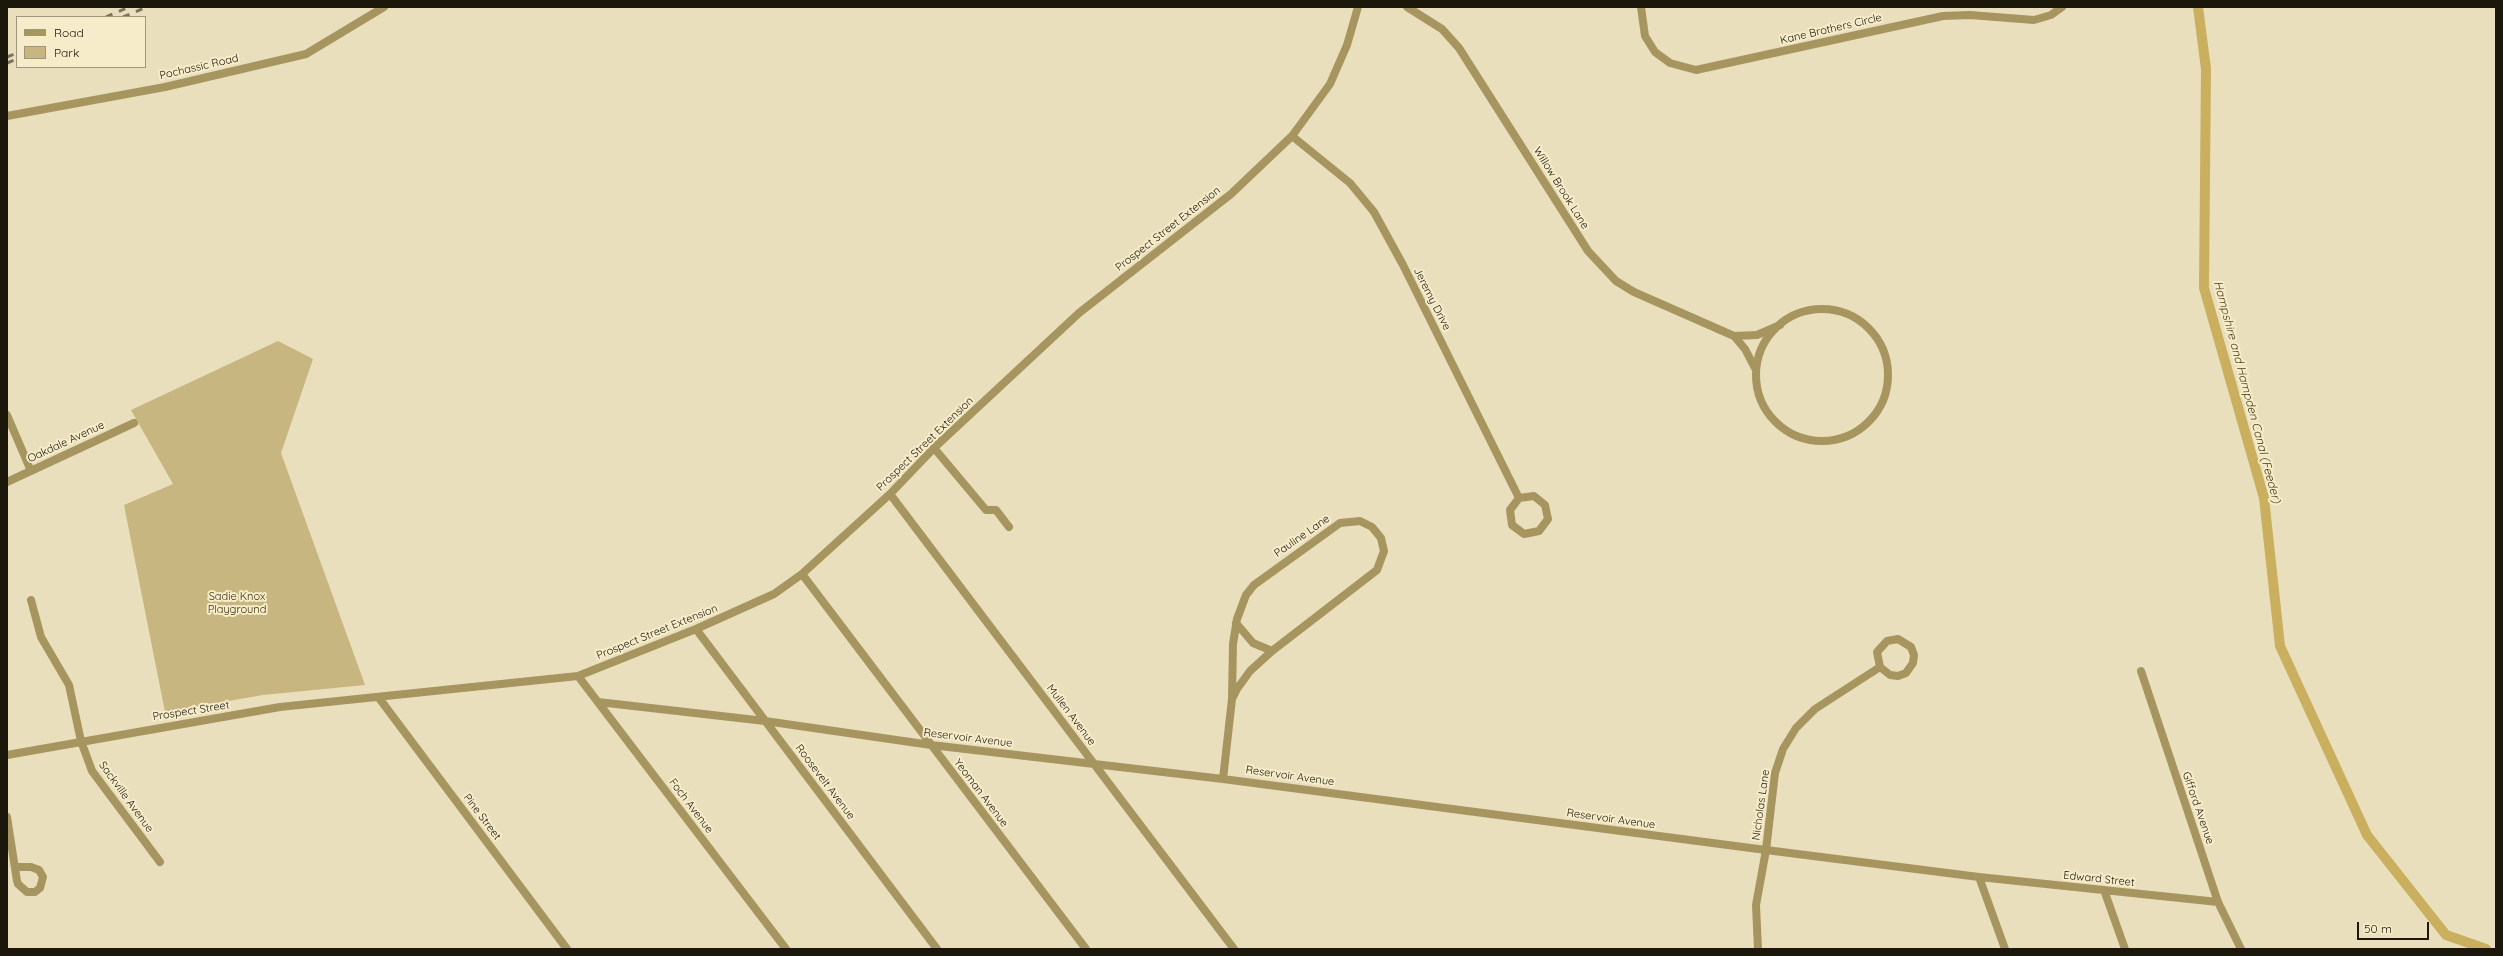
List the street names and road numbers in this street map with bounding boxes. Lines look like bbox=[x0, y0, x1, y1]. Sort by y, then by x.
street label: Kane Brothers Circle bbox=[1779, 11, 1883, 47]
street label: Pochassic Road bbox=[158, 52, 240, 82]
street label: Willow Brook Lane bbox=[1530, 145, 1592, 231]
street label: Prospect Street Extension bbox=[1113, 184, 1223, 274]
street label: Jeremy Drive bbox=[1411, 266, 1453, 332]
street label: Prospect Street Extension bbox=[874, 394, 976, 494]
street label: Oakdale Avenue bbox=[25, 418, 107, 466]
street label: Pauline Lane bbox=[1272, 512, 1332, 560]
street label: Prospect Street Extension bbox=[594, 602, 720, 662]
street label: Mullen Avenue bbox=[1044, 682, 1098, 748]
street label: Prospect Street bbox=[152, 698, 230, 724]
street label: Reservoir Avenue bbox=[923, 726, 1013, 750]
street label: Roosevelt Avenue bbox=[792, 742, 858, 822]
street label: Yeoman Avenue bbox=[951, 756, 1011, 830]
street label: Sackville Avenue bbox=[96, 759, 156, 835]
street label: Reservoir Avenue bbox=[1245, 763, 1335, 789]
street label: Nicholas Lane bbox=[1749, 769, 1773, 841]
street label: Gifford Avenue bbox=[2179, 770, 2217, 846]
street label: Foch Avenue bbox=[666, 776, 716, 836]
street label: Pine Street bbox=[460, 791, 504, 843]
street label: Reservoir Avenue bbox=[1566, 806, 1656, 832]
street label: Edward Street bbox=[2063, 869, 2135, 889]

